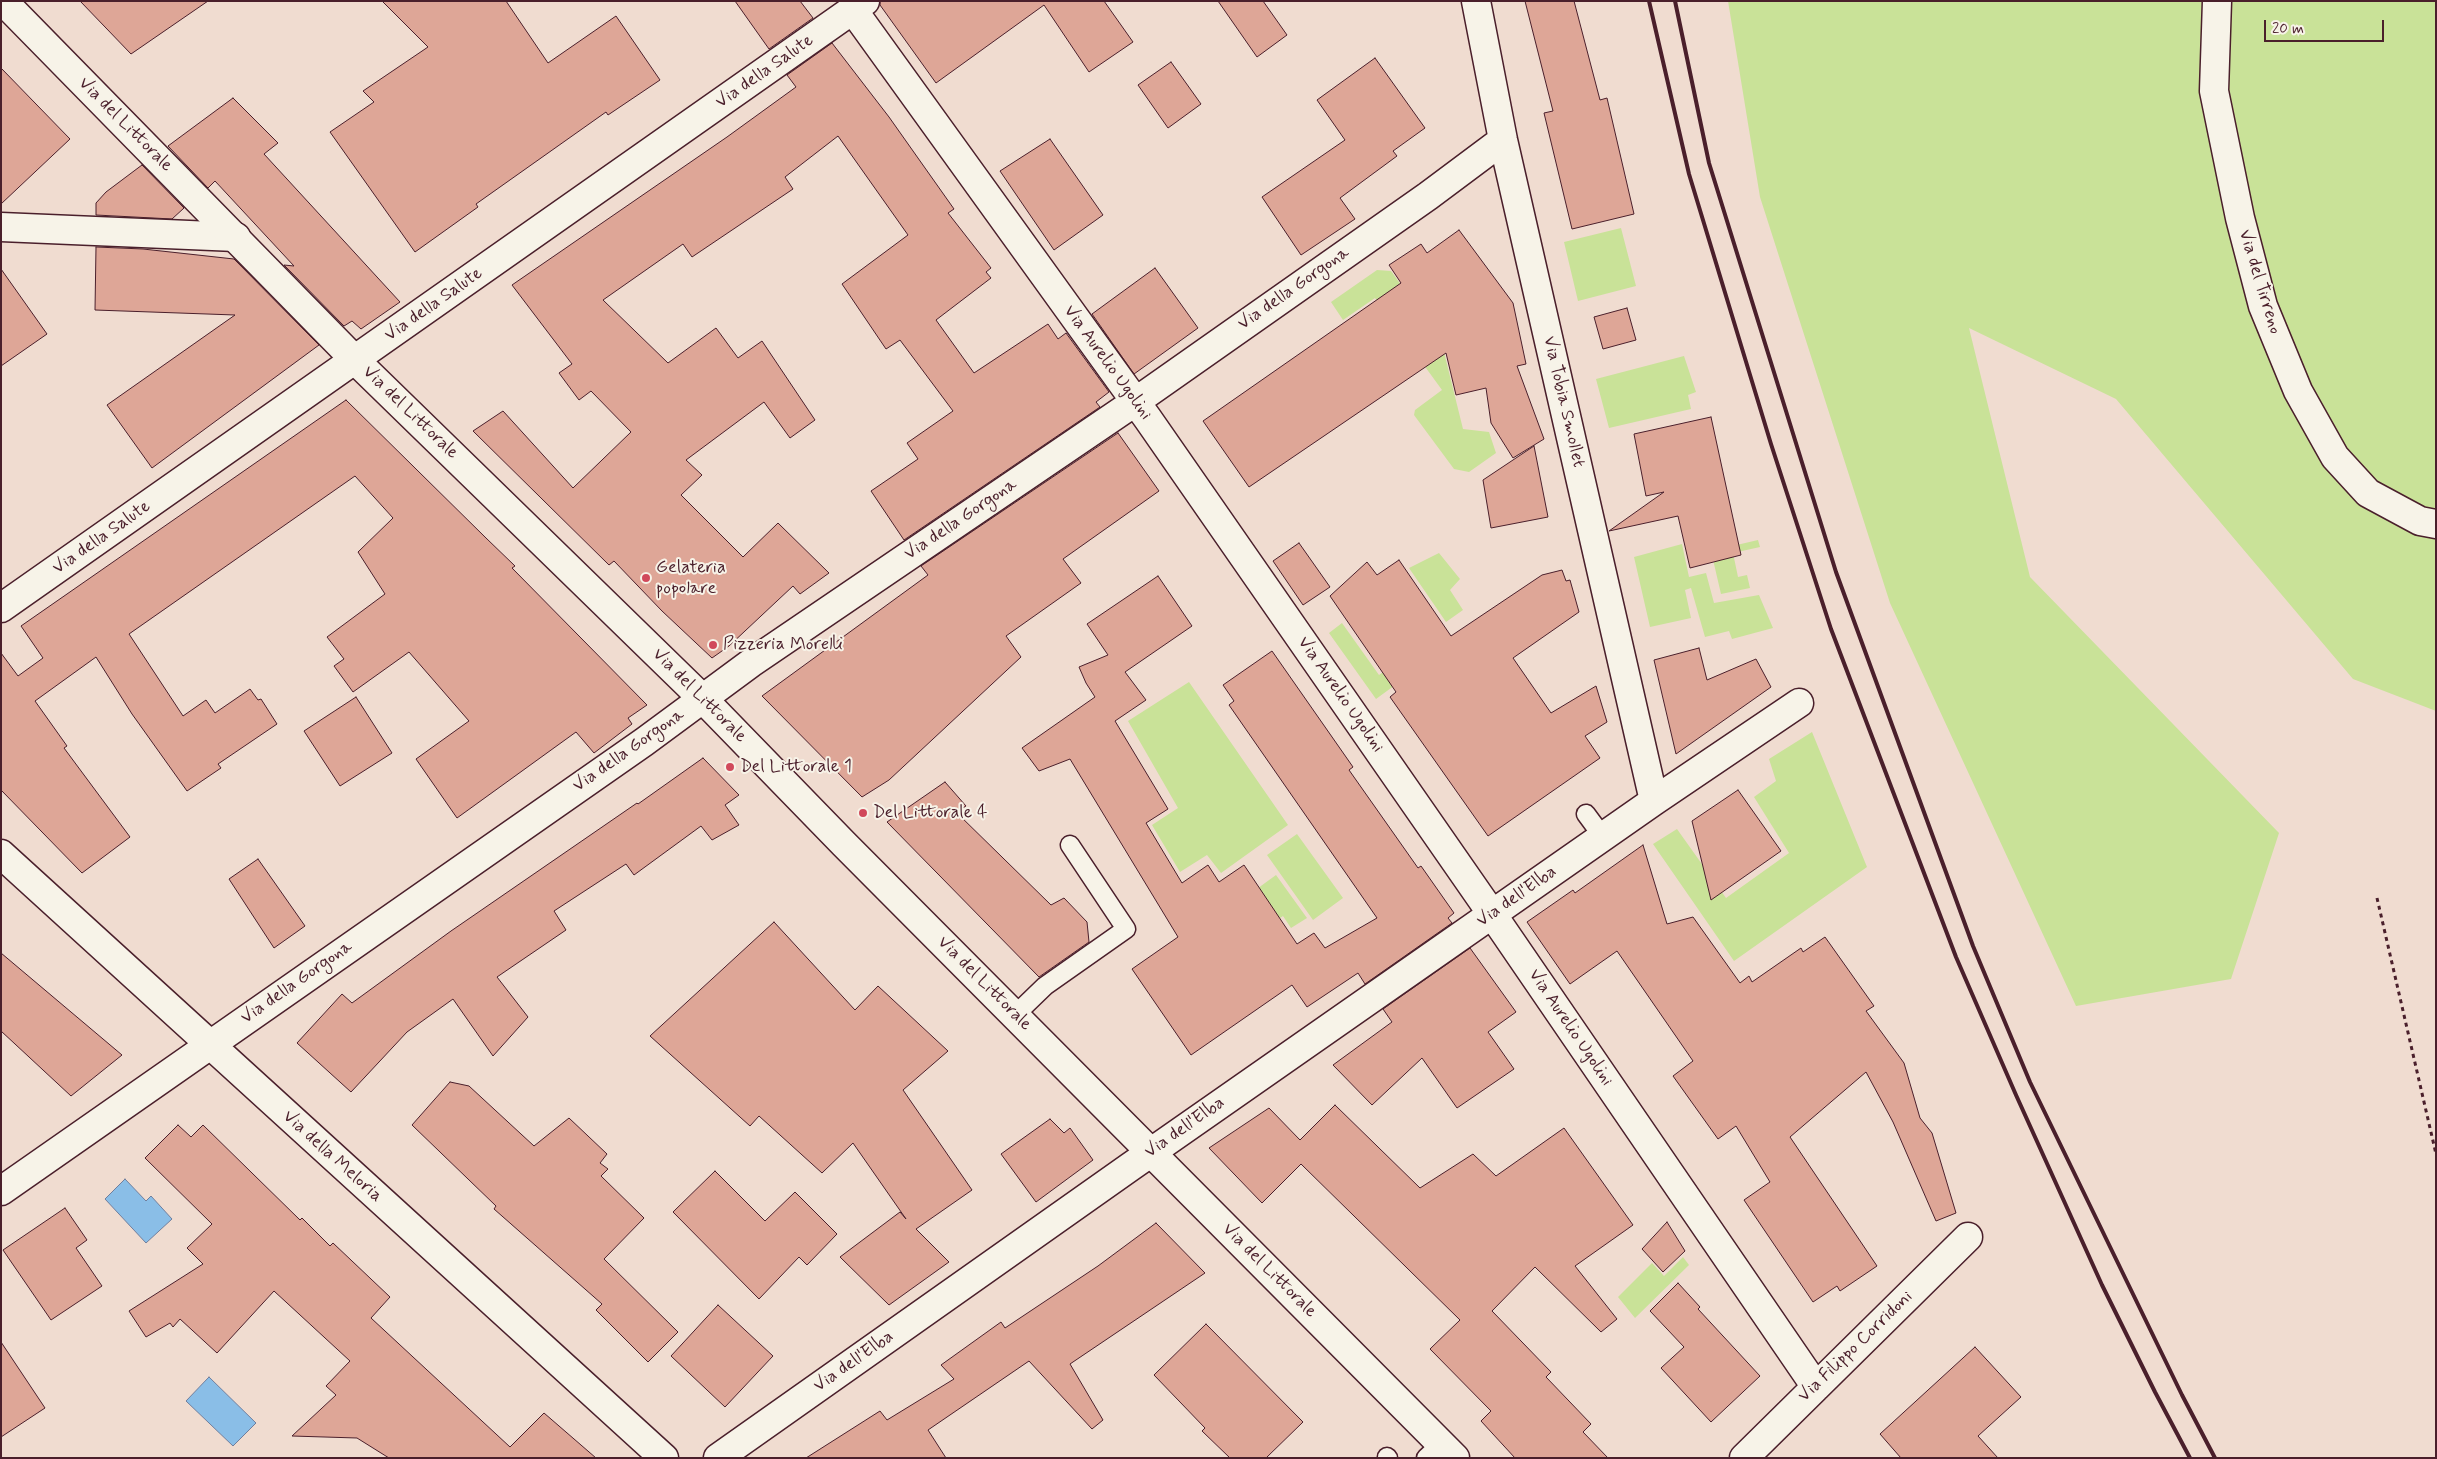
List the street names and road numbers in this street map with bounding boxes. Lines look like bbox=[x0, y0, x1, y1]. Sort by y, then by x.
street label: Via della Salute bbox=[712, 30, 818, 114]
street label: Via del Littorale bbox=[73, 73, 177, 177]
street label: Via del Tirreno bbox=[2233, 227, 2285, 337]
street label: Via della Gorgona bbox=[1234, 243, 1354, 335]
street label: Via della Salute bbox=[381, 263, 487, 347]
street label: Via Aurelio Ugolini bbox=[1058, 301, 1156, 425]
street label: Via Tobia Smollet bbox=[1537, 334, 1589, 470]
street label: Via del Littorale bbox=[357, 362, 463, 464]
street label: Via della Gorgona bbox=[901, 474, 1021, 566]
street label: Via della Salute bbox=[49, 496, 155, 580]
street label: Via Aurelio Ugolini bbox=[1292, 633, 1388, 757]
street label: Via del Littorale bbox=[647, 644, 751, 748]
street label: Via della Gorgona bbox=[569, 705, 689, 797]
street label: Via dell'Elba bbox=[1473, 862, 1561, 932]
street label: Via del Littorale bbox=[932, 932, 1036, 1036]
street label: Via della Gorgona bbox=[237, 937, 357, 1029]
street label: Via Aurelio Ugolini bbox=[1523, 965, 1617, 1091]
street label: Via dell'Elba bbox=[1141, 1093, 1229, 1163]
street label: Via della Meloria bbox=[278, 1106, 386, 1208]
street label: Via del Littorale bbox=[1217, 1219, 1321, 1323]
street label: Via Filippo Corridoni bbox=[1794, 1287, 1918, 1407]
street label: Via dell'Elba bbox=[810, 1327, 898, 1397]

